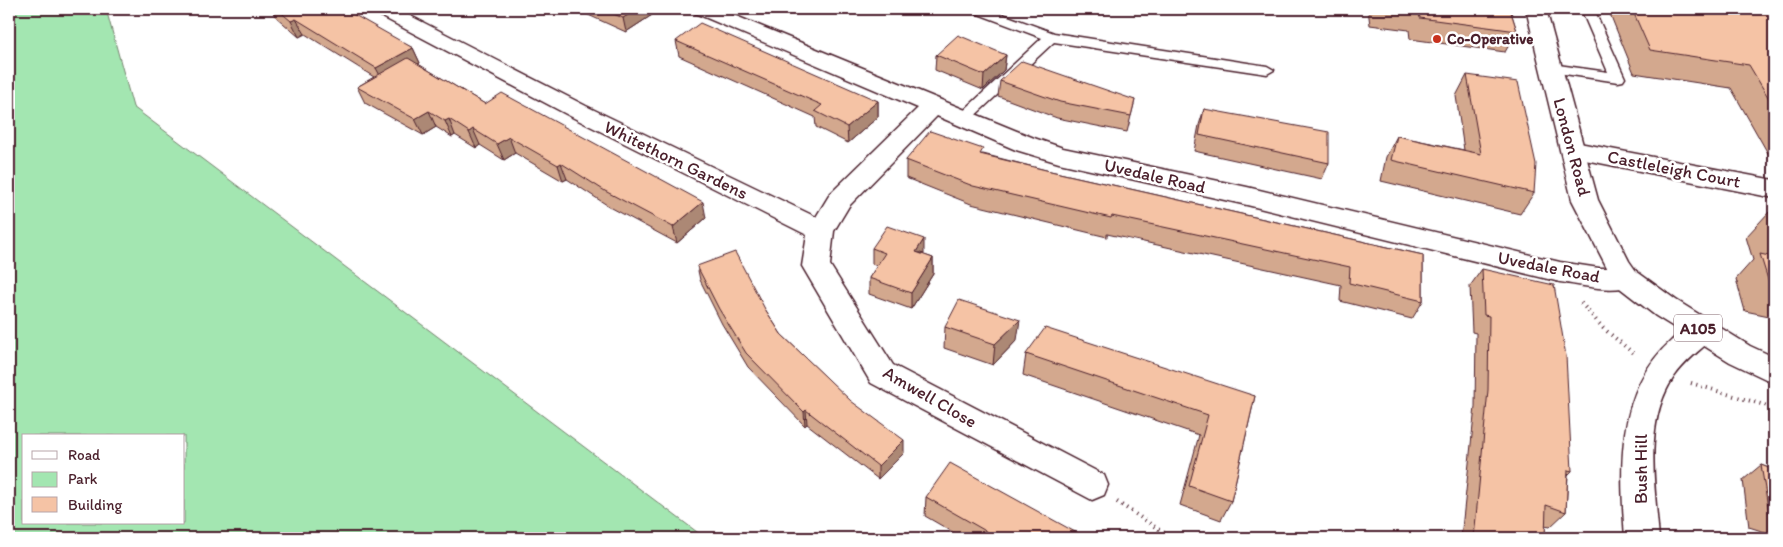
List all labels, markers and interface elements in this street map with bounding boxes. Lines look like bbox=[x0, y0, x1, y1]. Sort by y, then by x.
place label: Co-Operative bbox=[1447, 30, 1533, 49]
marker: Co-Operative bbox=[1431, 33, 1443, 45]
street label: London Road bbox=[1548, 95, 1596, 199]
street label: Whitethorn Gardens bbox=[601, 116, 751, 204]
street label: Castleleigh Court bbox=[1606, 145, 1743, 193]
street label: Uvedale Road bbox=[1102, 154, 1208, 198]
street label: Uvedale Road bbox=[1496, 246, 1602, 288]
road number: A105 bbox=[1674, 314, 1722, 342]
street label: Amwell Close bbox=[879, 361, 981, 433]
legend bbox=[22, 434, 185, 524]
street label: Bush Hill bbox=[1630, 434, 1652, 504]
text: Road bbox=[68, 446, 101, 464]
text: Park bbox=[68, 470, 98, 488]
text: Building bbox=[68, 496, 122, 514]

